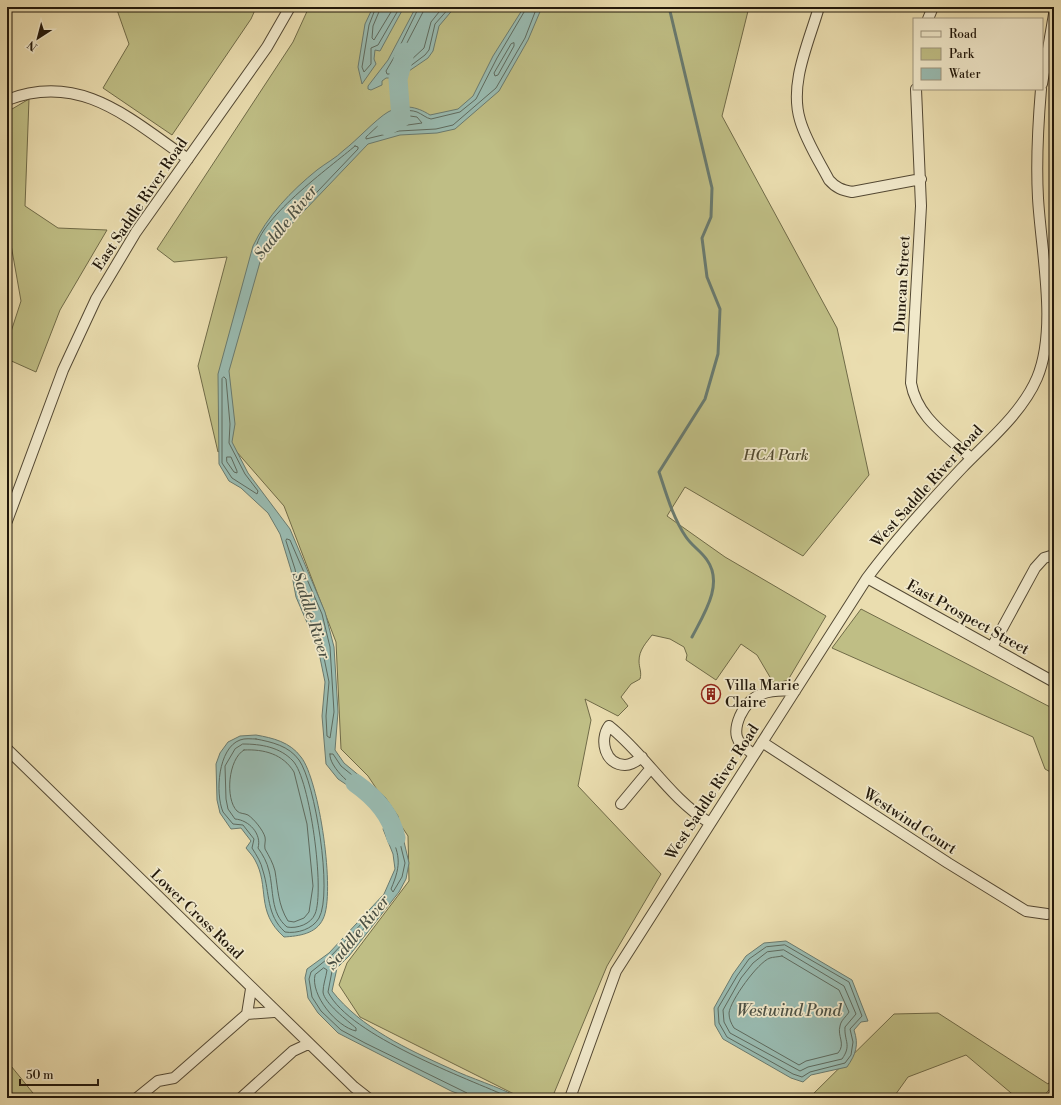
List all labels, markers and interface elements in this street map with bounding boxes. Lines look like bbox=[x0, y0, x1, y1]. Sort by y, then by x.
north arrow bbox=[18, 18, 58, 58]
legend bbox=[913, 18, 1043, 90]
text: Road bbox=[949, 27, 977, 42]
text: N bbox=[25, 37, 40, 54]
text: Park bbox=[949, 47, 975, 62]
text: Water bbox=[948, 67, 981, 82]
street label: East Saddle River Road bbox=[89, 134, 192, 274]
water label: Saddle River bbox=[250, 180, 323, 264]
street label: Duncan Street bbox=[890, 234, 915, 333]
street label: West Saddle River Road bbox=[867, 421, 988, 552]
park label: HCA Park bbox=[742, 446, 809, 465]
water label: Saddle River bbox=[288, 569, 335, 663]
street label: East Prospect Street bbox=[903, 576, 1033, 659]
place label: Villa Marie Claire bbox=[724, 676, 800, 712]
building icon: Villa Marie Claire bbox=[700, 683, 722, 705]
street label: West Saddle River Road bbox=[661, 720, 764, 865]
street label: Westwind Court bbox=[859, 784, 961, 859]
street label: Lower Cross Road bbox=[146, 865, 247, 964]
water label: Saddle River bbox=[322, 890, 395, 974]
water label: Westwind Pond bbox=[737, 1001, 843, 1021]
scale bar bbox=[20, 1061, 98, 1087]
text: 50 m bbox=[26, 1068, 54, 1083]

